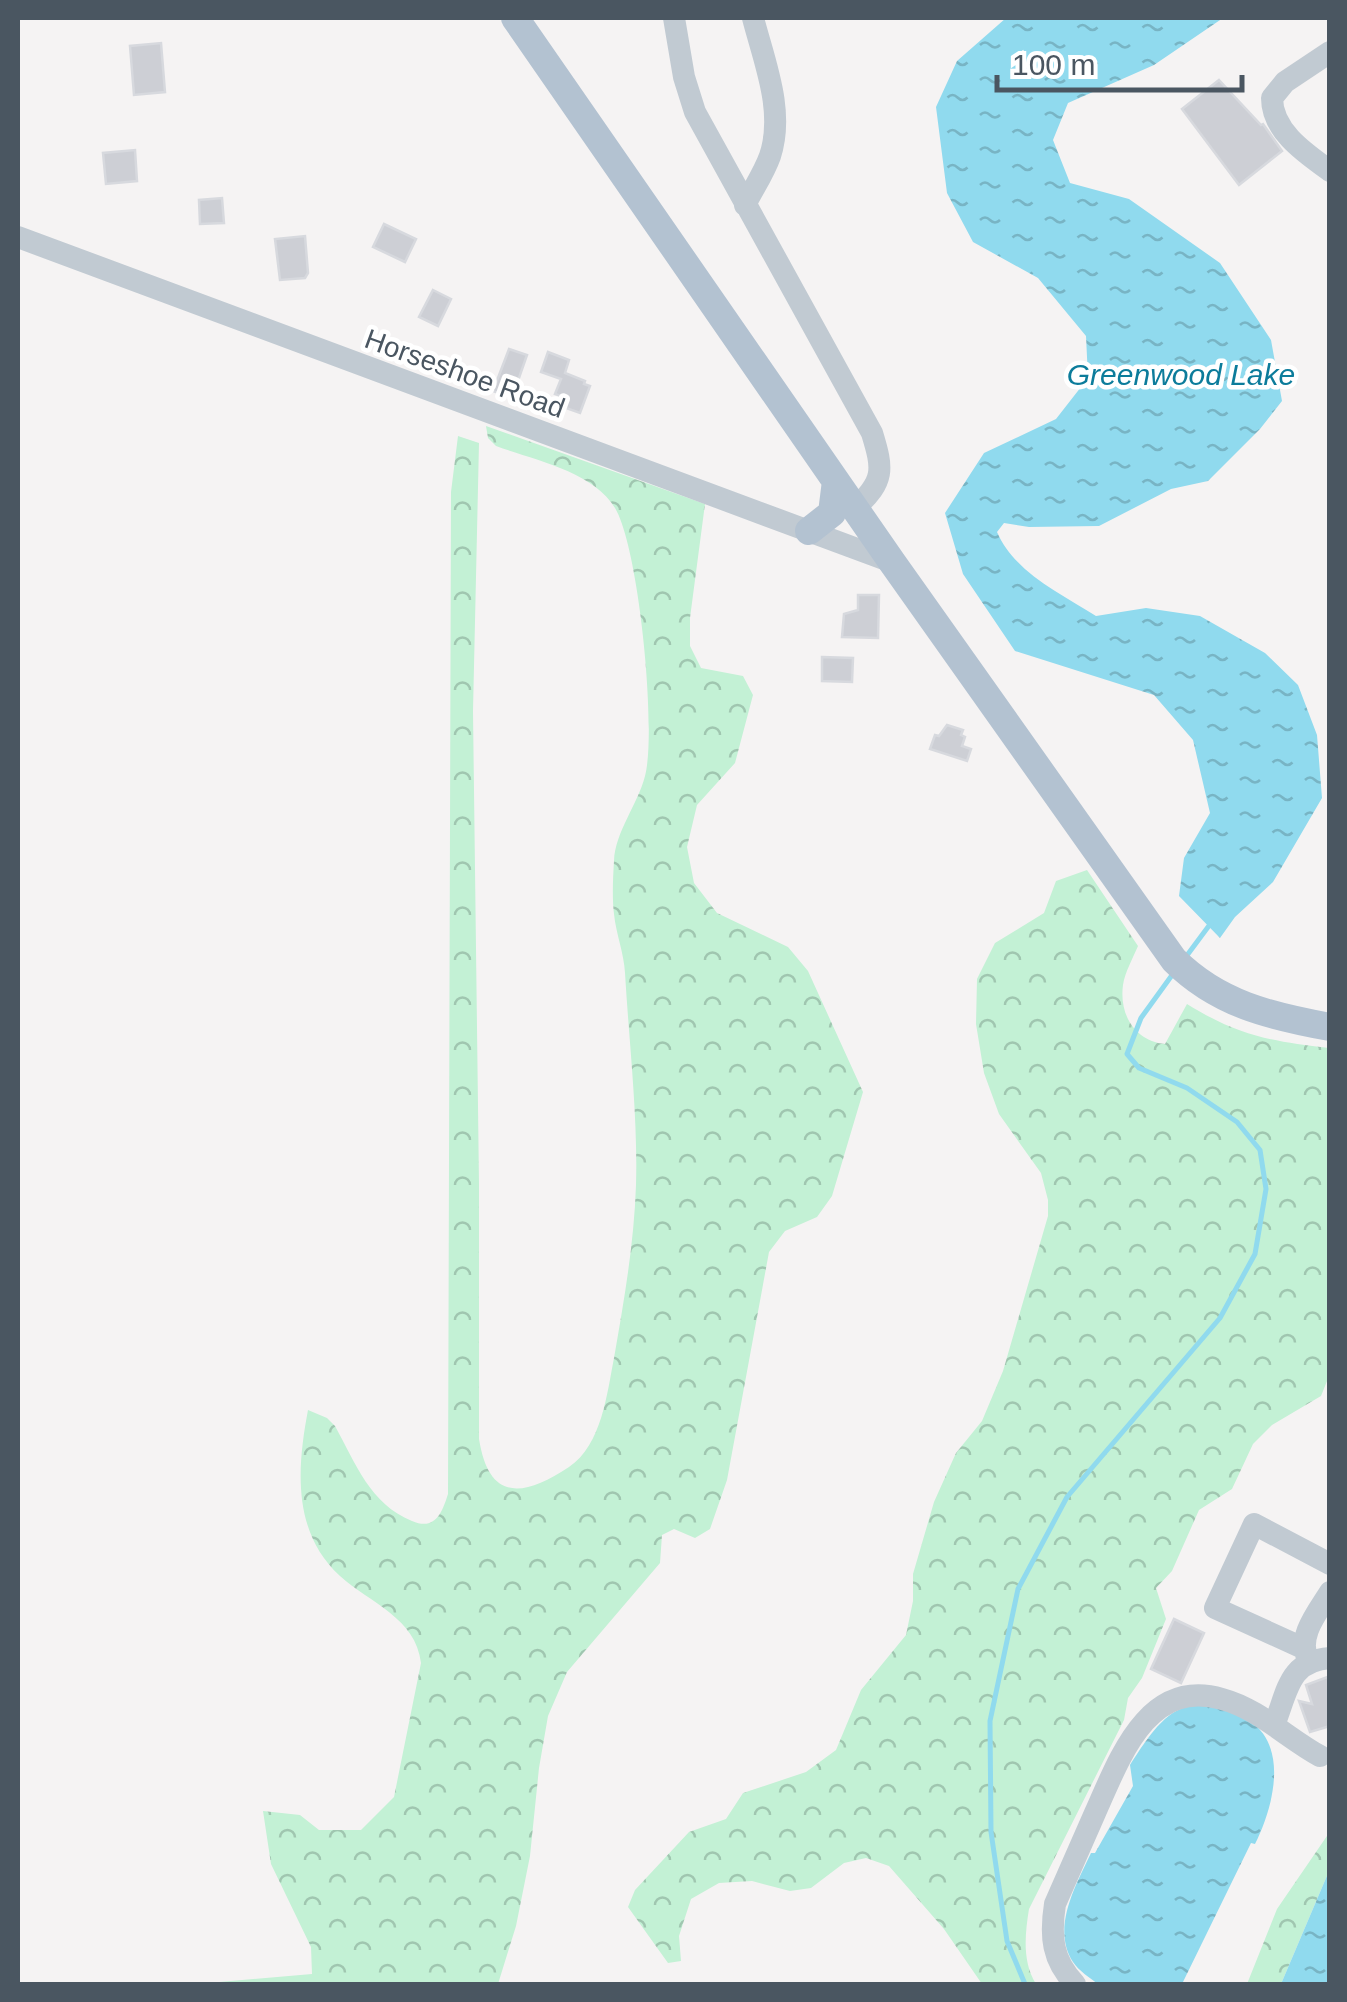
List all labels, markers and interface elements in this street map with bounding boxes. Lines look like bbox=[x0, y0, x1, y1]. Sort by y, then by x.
scale bar bbox=[997, 30, 1242, 92]
text: 100 m bbox=[1012, 48, 1095, 81]
street label: Horseshoe Road bbox=[361, 323, 569, 424]
water label: Greenwood Lake bbox=[1067, 358, 1295, 391]

